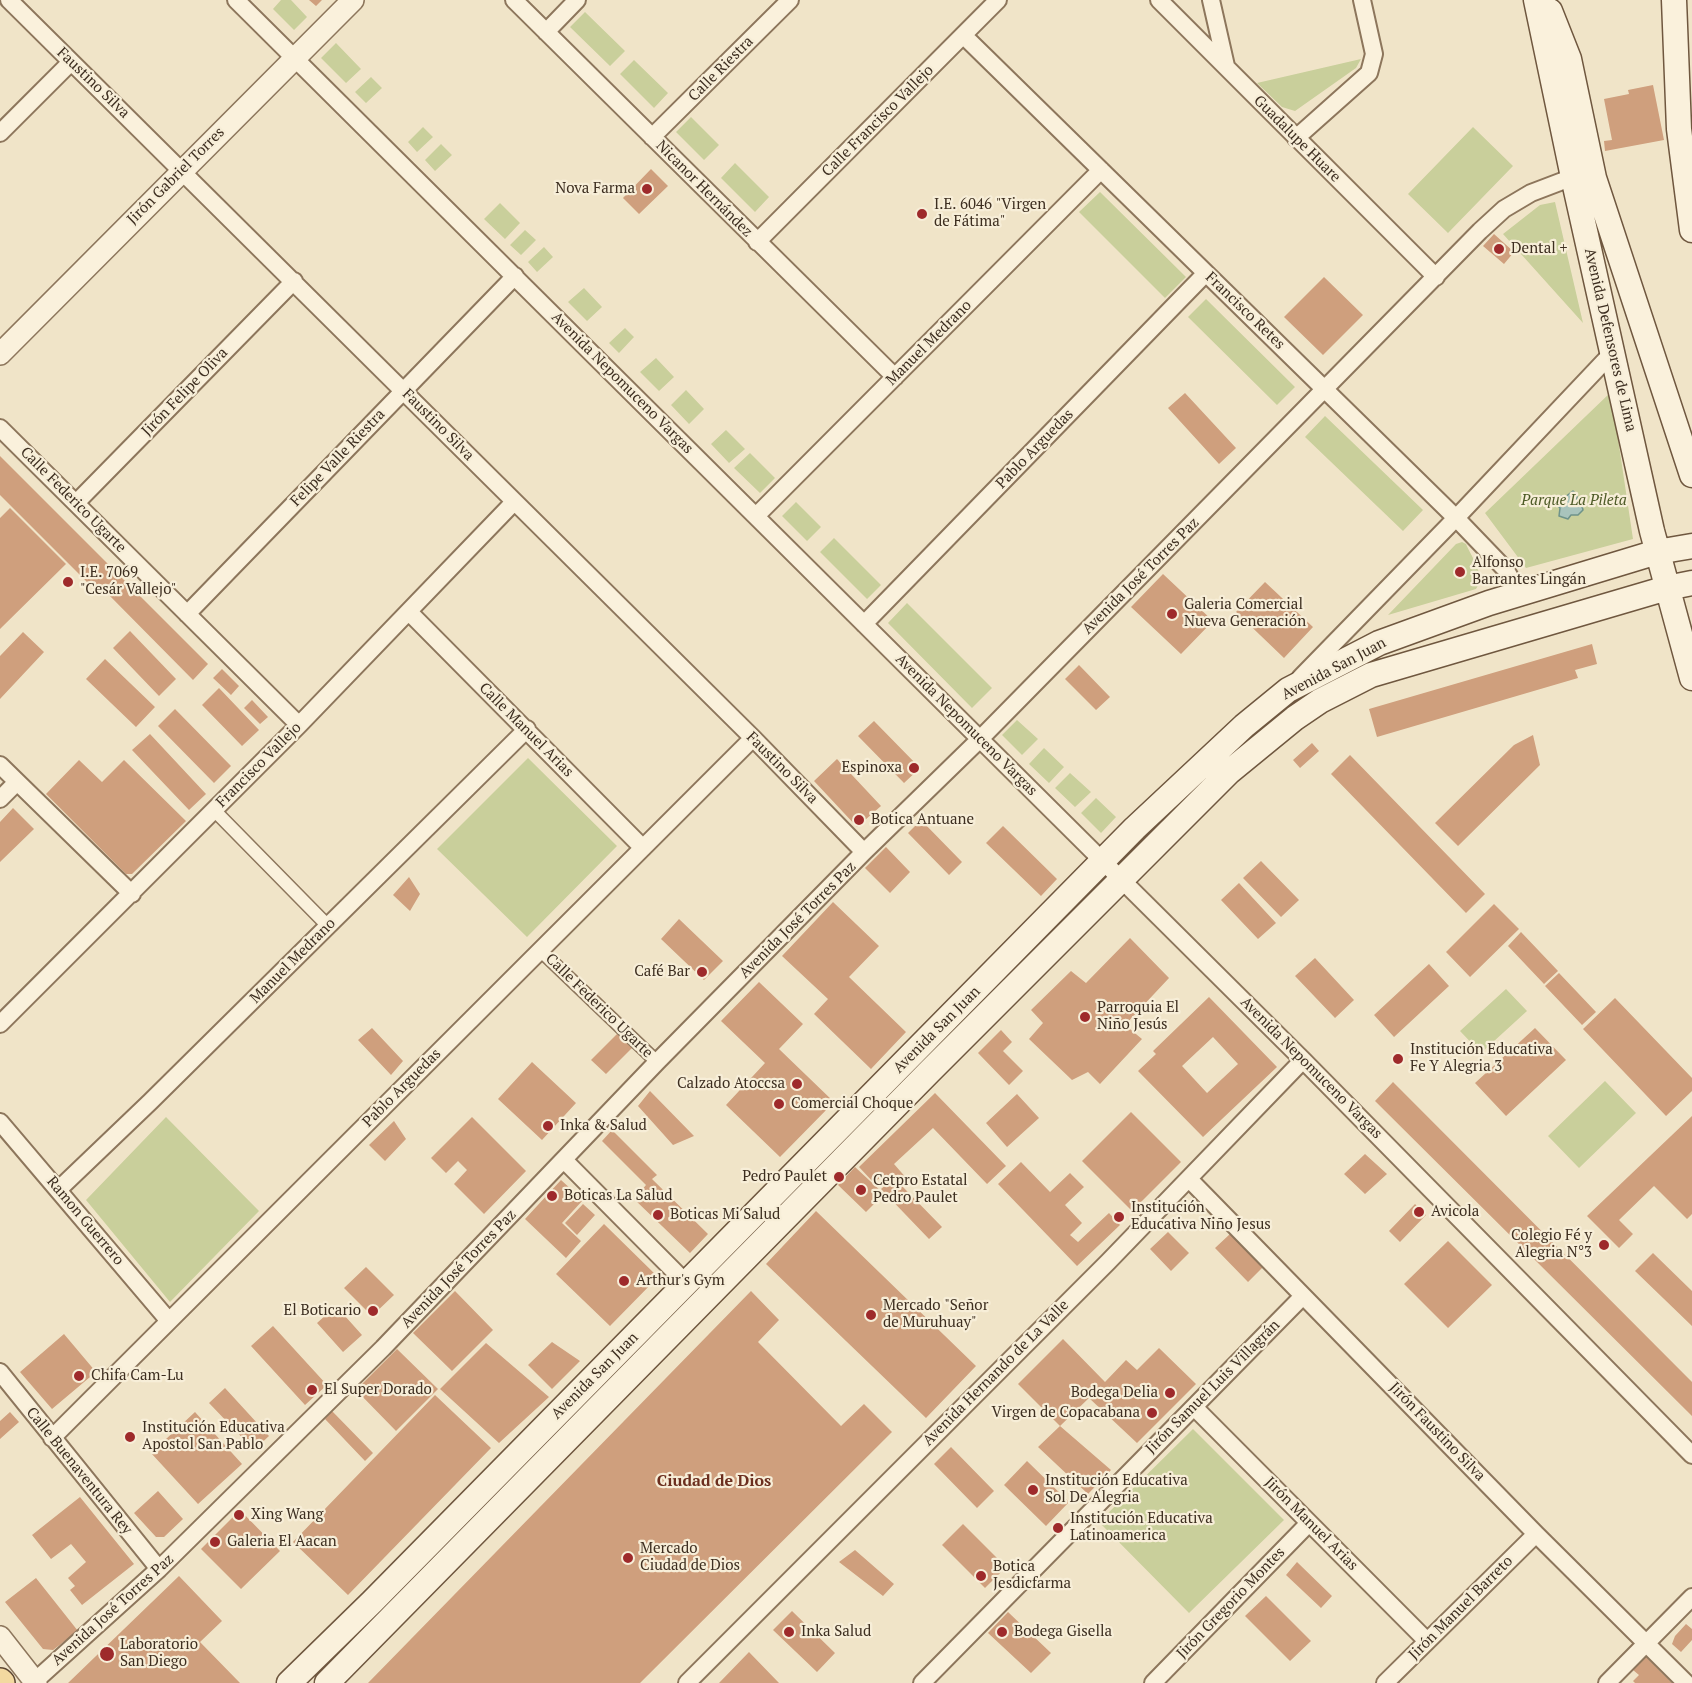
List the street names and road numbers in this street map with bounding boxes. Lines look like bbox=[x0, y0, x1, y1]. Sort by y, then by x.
street label: Calle Riestra bbox=[685, 33, 757, 105]
street label: Faustino Silva bbox=[53, 44, 133, 122]
street label: Calle Francisco Vallejo bbox=[818, 61, 938, 181]
street label: Guadalupe Huare bbox=[1250, 92, 1344, 186]
street label: Jirón Gabriel Torres bbox=[124, 124, 228, 228]
street label: Nicanor Hernández bbox=[652, 137, 756, 241]
street label: Avenida Defensores de Lima bbox=[1580, 247, 1640, 433]
street label: Francisco Retes bbox=[1202, 269, 1288, 353]
street label: Manuel Medrano bbox=[883, 297, 975, 389]
street label: Avenida Nepomuceno Vargas bbox=[547, 308, 697, 458]
street label: Jirón Felipe Oliva bbox=[138, 344, 232, 440]
street label: Faustino Silva bbox=[398, 385, 478, 465]
street label: Pablo Arguedas bbox=[993, 405, 1077, 493]
street label: Felipe Valle Riestra bbox=[287, 406, 389, 510]
street label: Calle Federico Ugarte bbox=[16, 443, 130, 557]
street label: Avenida José Torres Paz bbox=[1079, 514, 1203, 638]
street label: Avenida San Juan bbox=[1279, 634, 1389, 704]
street label: Avenida Nepomuceno Vargas bbox=[891, 650, 1041, 800]
street label: Calle Manuel Arias bbox=[475, 679, 577, 781]
street label: Francisco Vallejo bbox=[213, 719, 305, 811]
street label: Faustino Silva bbox=[742, 728, 822, 808]
street label: Avenida José Torres Paz bbox=[736, 858, 860, 982]
street label: Manuel Medrano bbox=[247, 915, 339, 1007]
street label: Calle Federico Ugarte bbox=[542, 950, 656, 1062]
street label: Avenida San Juan bbox=[890, 983, 984, 1077]
street label: Avenida Nepomuceno Vargas bbox=[1236, 993, 1386, 1143]
street label: Pablo Arguedas bbox=[359, 1045, 445, 1131]
street label: Ramon Guerrero bbox=[43, 1173, 127, 1269]
street label: Avenida José Torres Paz bbox=[398, 1206, 520, 1332]
street label: Avenida Hernando de La Valle bbox=[919, 1296, 1073, 1450]
street label: Jirón Samuel Luis Villagrán bbox=[1142, 1316, 1284, 1458]
street label: Avenida San Juan bbox=[548, 1329, 642, 1423]
street label: Jirón Faustino Silva bbox=[1385, 1379, 1489, 1485]
street label: Calle Buenaventura Rey bbox=[22, 1404, 136, 1538]
street label: Jirón Manuel Arias bbox=[1261, 1474, 1361, 1574]
street label: Jirón Gregorio Montes bbox=[1173, 1543, 1289, 1663]
street label: Avenida José Torres Paz bbox=[48, 1551, 178, 1669]
street label: Jirón Manuel Barreto bbox=[1405, 1552, 1517, 1664]

